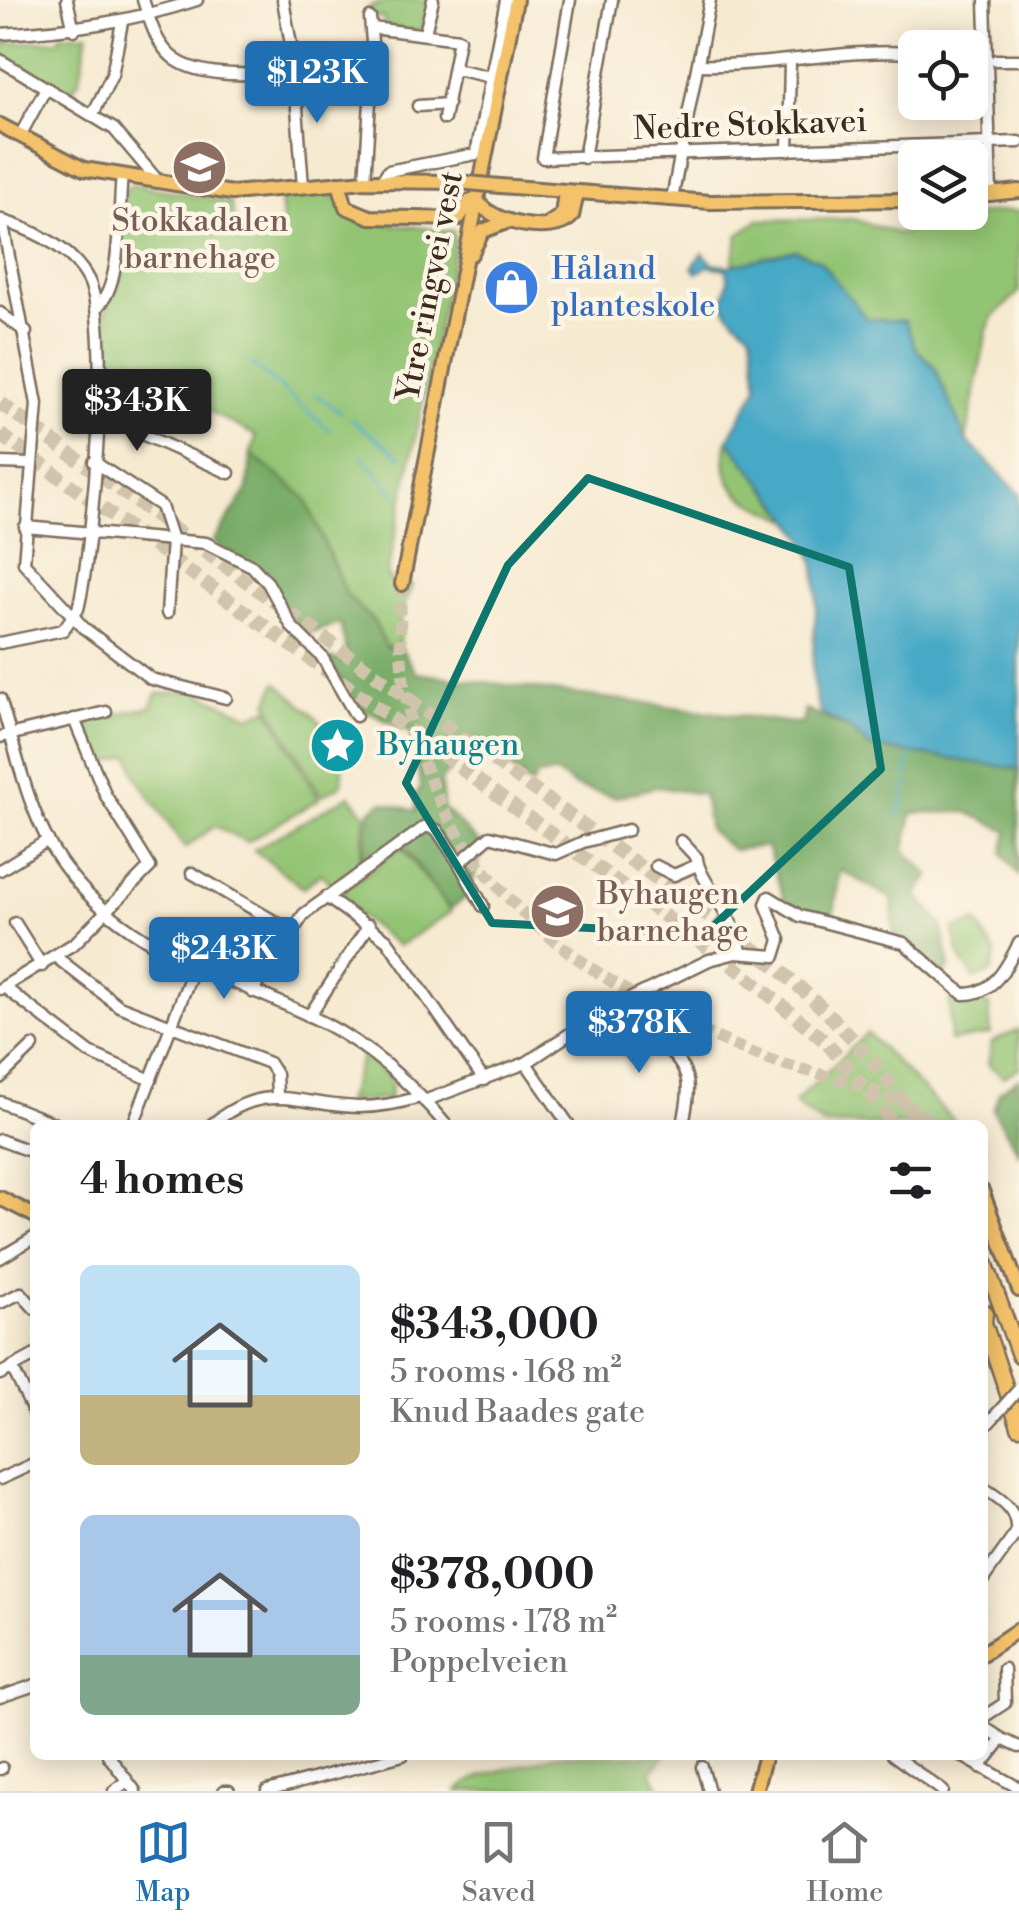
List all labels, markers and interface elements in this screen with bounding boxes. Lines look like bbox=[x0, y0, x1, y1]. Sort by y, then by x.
map controls bbox=[898, 30, 988, 230]
button: locate bbox=[898, 30, 988, 120]
pin: $123K bbox=[247, 41, 387, 126]
text: $123K bbox=[267, 53, 367, 93]
street label: Nedre Stokkavei bbox=[632, 101, 868, 149]
school or university icon: Stokkadalen barnehage bbox=[170, 137, 230, 197]
button: layers bbox=[898, 140, 988, 230]
street label: Ytre ringvei vest bbox=[388, 168, 472, 406]
place label: Stokkadalen barnehage bbox=[112, 201, 289, 278]
place label: Håland planteskole bbox=[551, 249, 715, 326]
shop icon: Håland planteskole bbox=[482, 257, 542, 317]
pin: $343K bbox=[67, 369, 207, 454]
text: $343K bbox=[84, 381, 190, 421]
place icon: Byhaugen bbox=[308, 715, 368, 775]
place label: Byhaugen bbox=[376, 725, 519, 765]
place label: Byhaugen barnehage bbox=[596, 874, 749, 951]
school or university icon: Byhaugen barnehage bbox=[528, 882, 588, 942]
pin: $243K bbox=[154, 917, 294, 1002]
text: $243K bbox=[171, 929, 277, 969]
pin: $378K bbox=[569, 991, 709, 1076]
text: $378K bbox=[588, 1003, 690, 1043]
icon: filters bbox=[883, 1153, 938, 1208]
text: 4 homes bbox=[80, 1154, 244, 1207]
text: $343,000 bbox=[390, 1299, 599, 1352]
icon: home bbox=[160, 1305, 280, 1425]
text: 5 rooms · 168 m² bbox=[390, 1352, 622, 1392]
text: Knud Baades gate bbox=[390, 1392, 645, 1432]
text: $378,000 bbox=[390, 1549, 595, 1602]
icon: home bbox=[160, 1555, 280, 1675]
text: 5 rooms · 178 m² bbox=[390, 1602, 617, 1642]
text: Poppelveien bbox=[390, 1642, 568, 1682]
tab: Map bbox=[136, 1815, 191, 1910]
tab: Saved bbox=[462, 1815, 535, 1910]
tab: Home bbox=[807, 1815, 883, 1910]

